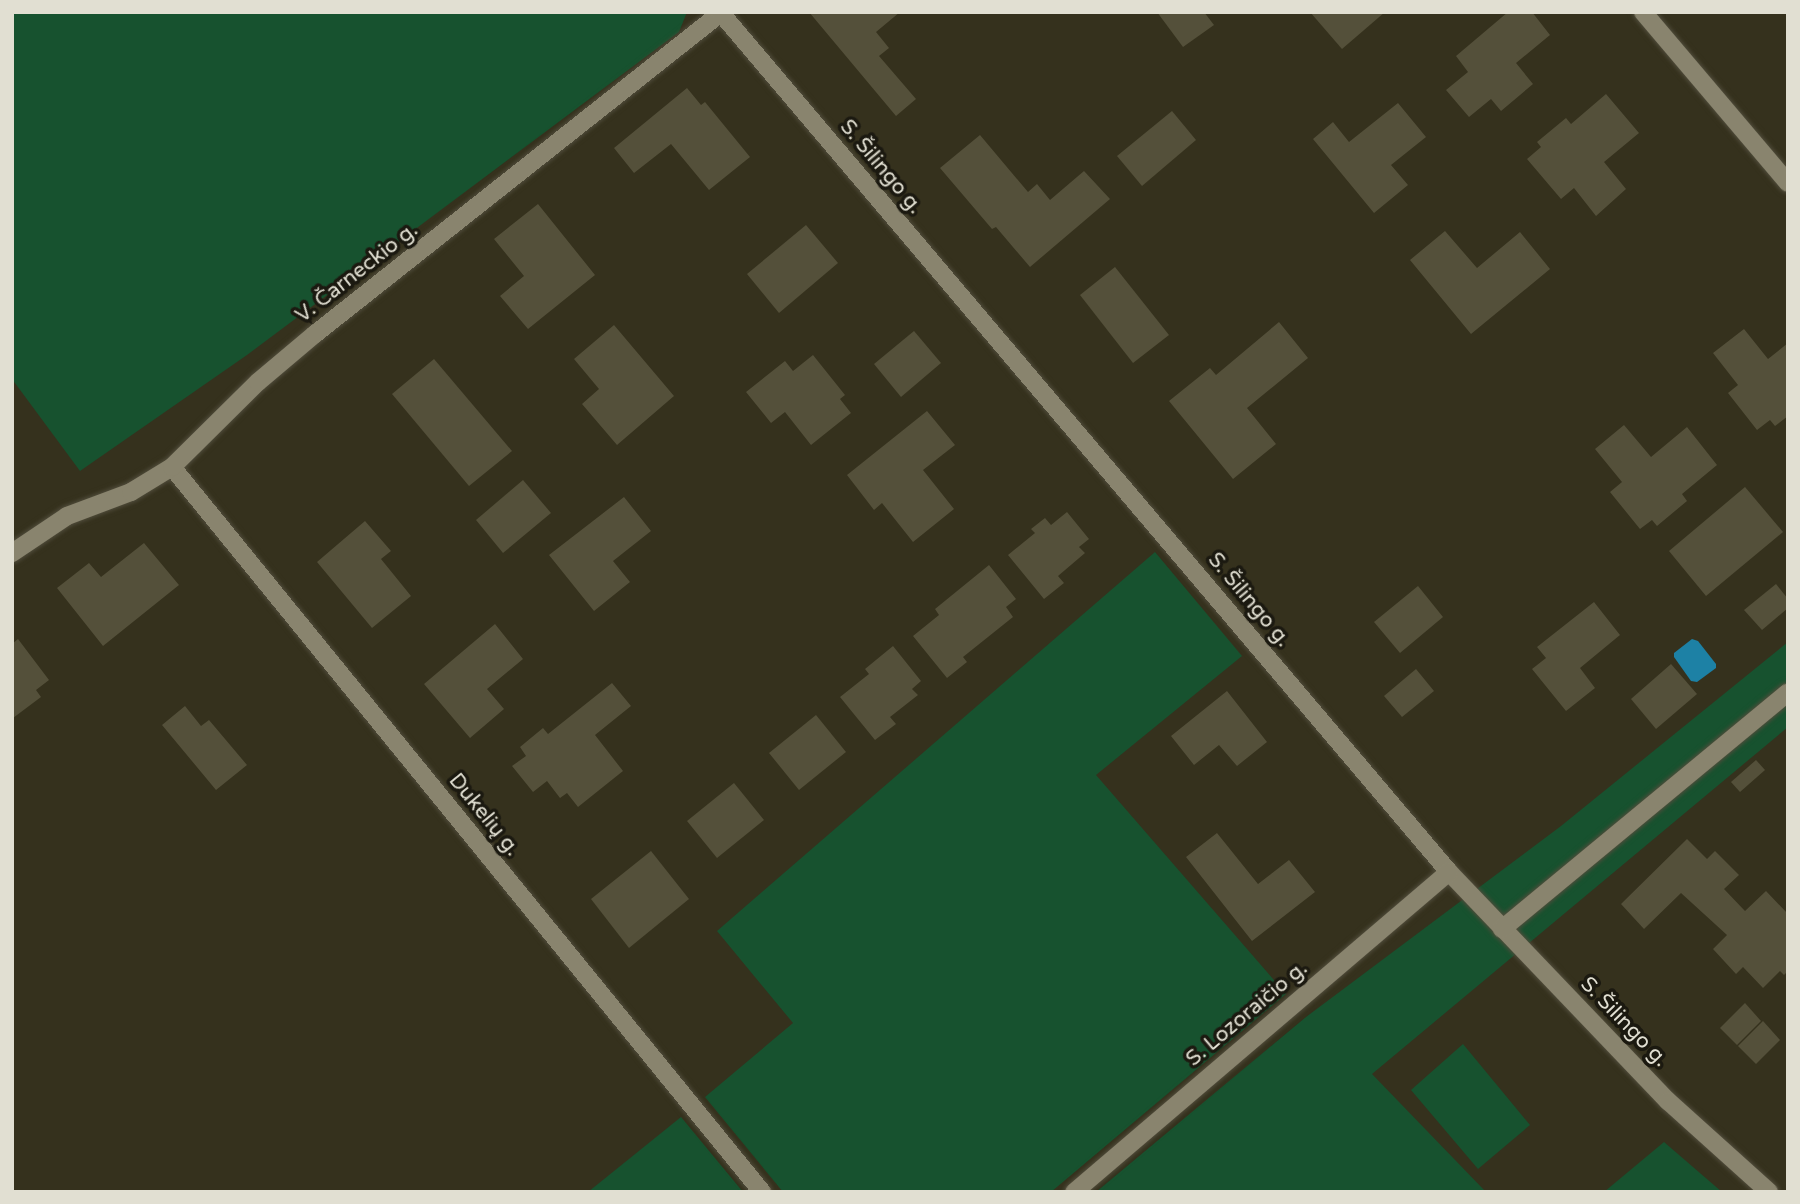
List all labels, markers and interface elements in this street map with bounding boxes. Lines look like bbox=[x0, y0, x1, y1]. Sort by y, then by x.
street label: S. Šilingo g. bbox=[834, 115, 928, 219]
street label: V. Čarneckio g. bbox=[291, 217, 423, 329]
street label: S. Šilingo g. bbox=[1202, 548, 1296, 652]
street label: Dukelių g. bbox=[443, 769, 525, 861]
street label: S. Lozoraičio g. bbox=[1181, 956, 1313, 1072]
street label: S. Šilingo g. bbox=[1575, 972, 1673, 1072]

